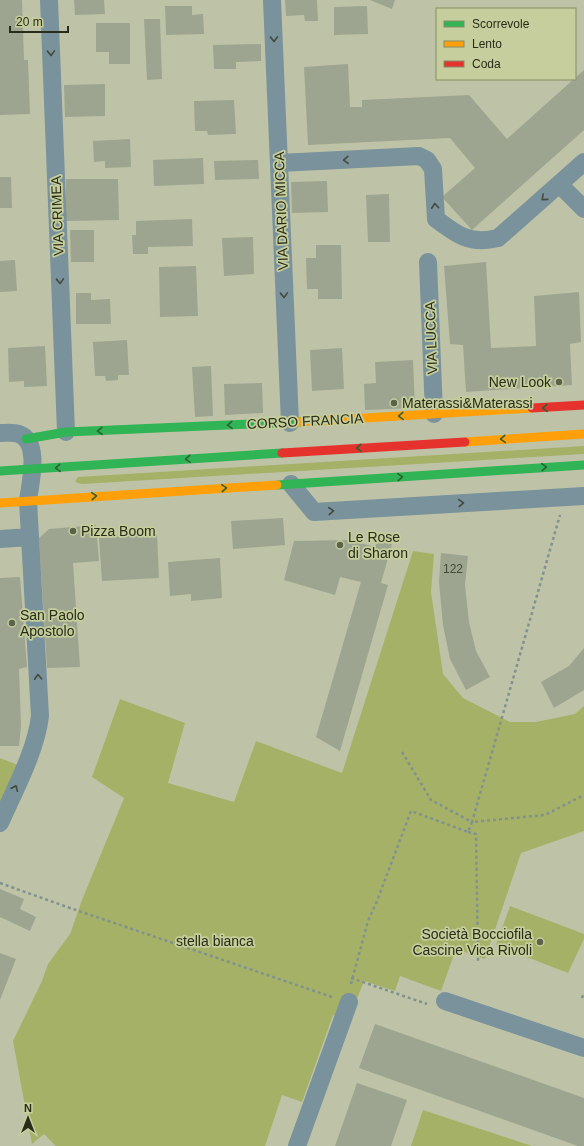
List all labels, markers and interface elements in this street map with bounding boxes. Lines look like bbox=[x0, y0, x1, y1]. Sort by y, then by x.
scale bar bbox=[10, 8, 68, 34]
legend bbox=[436, 8, 576, 80]
text: 20 m bbox=[16, 15, 43, 29]
text: Scorrevole bbox=[472, 17, 530, 31]
one-way arrow bbox=[270, 36, 278, 42]
text: Lento bbox=[472, 37, 502, 51]
one-way arrow bbox=[47, 50, 55, 56]
text: Coda bbox=[472, 57, 501, 71]
street label: VIA DARIO MICCA bbox=[271, 151, 291, 271]
one-way arrow bbox=[343, 155, 349, 164]
street label: VIA CRIMEA bbox=[48, 175, 66, 256]
one-way arrow bbox=[542, 193, 549, 200]
one-way arrow bbox=[430, 203, 439, 209]
one-way arrow bbox=[56, 278, 64, 284]
one-way arrow bbox=[280, 292, 288, 298]
street label: VIA LUCCA bbox=[422, 301, 440, 375]
place label: New Look bbox=[489, 374, 552, 390]
marker: New Look bbox=[554, 377, 564, 387]
place label: Materassi&Materassi bbox=[402, 395, 533, 411]
marker: Materassi&Materassi bbox=[389, 398, 399, 408]
one-way arrow bbox=[542, 403, 548, 412]
street label: CORSO FRANCIA bbox=[246, 410, 364, 432]
one-way arrow bbox=[398, 412, 404, 421]
one-way arrow bbox=[227, 421, 233, 430]
one-way arrow bbox=[97, 426, 103, 435]
one-way arrow bbox=[500, 435, 506, 444]
one-way arrow bbox=[356, 444, 362, 453]
one-way arrow bbox=[185, 455, 191, 464]
one-way arrow bbox=[55, 463, 61, 472]
one-way arrow bbox=[541, 463, 547, 472]
one-way arrow bbox=[397, 472, 403, 481]
one-way arrow bbox=[221, 484, 227, 492]
one-way arrow bbox=[91, 492, 97, 500]
one-way arrow bbox=[457, 499, 464, 508]
one-way arrow bbox=[328, 507, 334, 515]
place label: Pizza Boom bbox=[81, 523, 156, 539]
marker: Pizza Boom bbox=[68, 526, 78, 536]
place label: Le Rose di Sharon bbox=[348, 529, 408, 561]
marker: Le Rose di Sharon bbox=[335, 540, 345, 550]
house number: 122 bbox=[443, 562, 463, 576]
place label: San Paolo Apostolo bbox=[20, 607, 85, 639]
marker: San Paolo Apostolo bbox=[7, 618, 17, 628]
one-way arrow bbox=[33, 674, 42, 680]
one-way arrow bbox=[11, 784, 19, 791]
place label: Società Bocciofila Cascine Vica Rivoli bbox=[412, 926, 532, 958]
park label: stella bianca bbox=[176, 933, 254, 949]
marker: Società Bocciofila Cascine Vica Rivoli bbox=[535, 937, 545, 947]
north arrow bbox=[8, 1098, 48, 1138]
text: N bbox=[24, 1102, 32, 1114]

